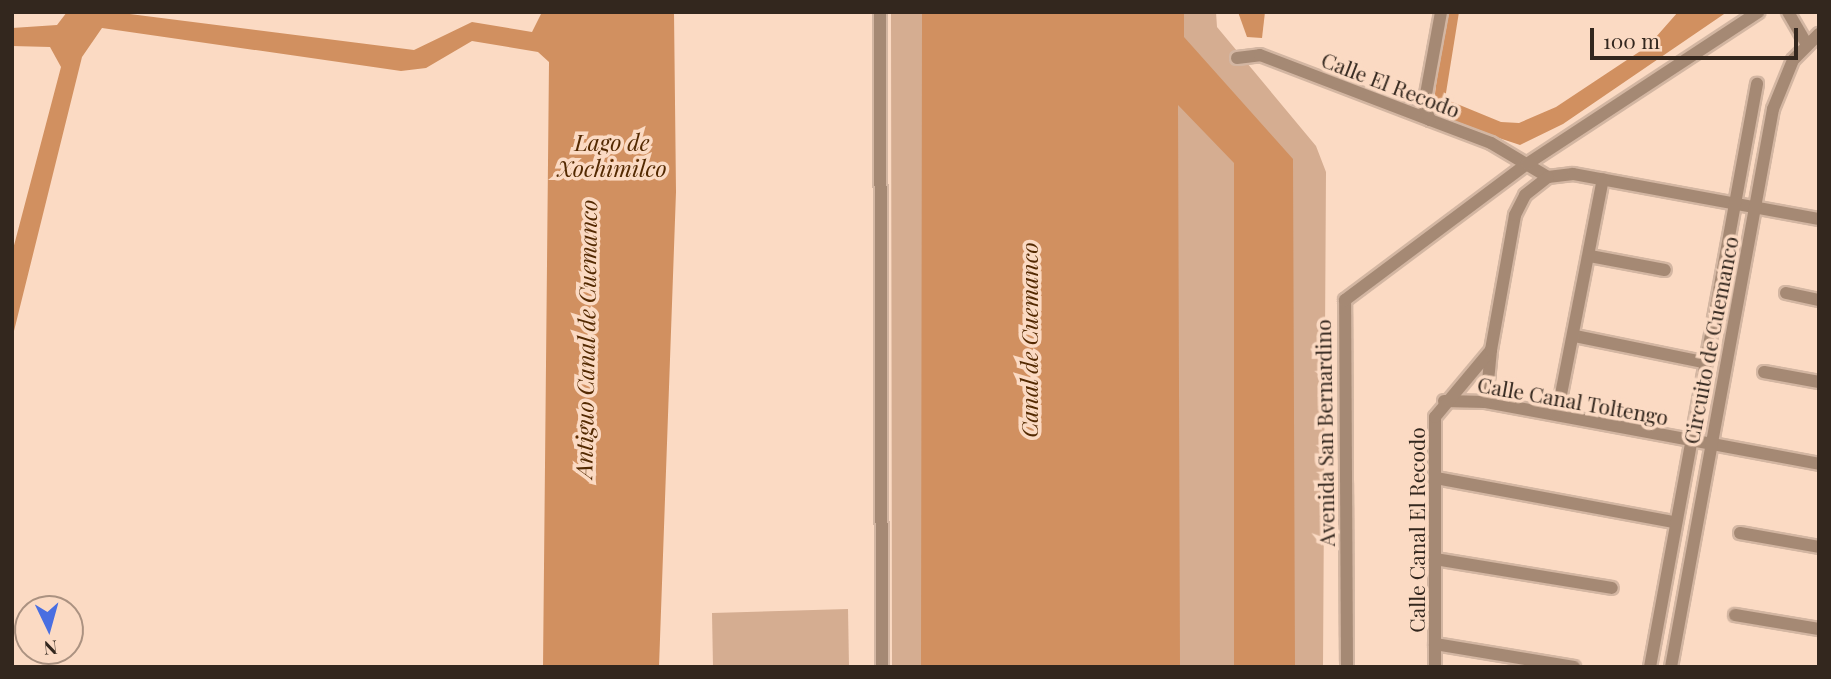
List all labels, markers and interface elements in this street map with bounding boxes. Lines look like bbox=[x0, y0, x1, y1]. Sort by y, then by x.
scale bar bbox=[1593, 14, 1801, 58]
text: 100 m bbox=[1603, 26, 1660, 54]
street label: Calle El Recodo bbox=[1318, 46, 1464, 122]
water label: Lago de Xochimilco bbox=[557, 128, 667, 182]
water label: Antiguo Canal de Cuemanco bbox=[570, 199, 602, 479]
street label: Circuito de Cuemanco bbox=[1678, 234, 1742, 446]
water label: Canal de Cuemanco bbox=[1015, 242, 1043, 438]
street label: Avenida San Bernardino bbox=[1309, 319, 1339, 547]
street label: Calle Canal Toltengo bbox=[1475, 371, 1671, 429]
street label: Calle Canal El Recodo bbox=[1403, 427, 1429, 633]
north arrow bbox=[14, 595, 84, 665]
text: N bbox=[43, 635, 59, 662]

